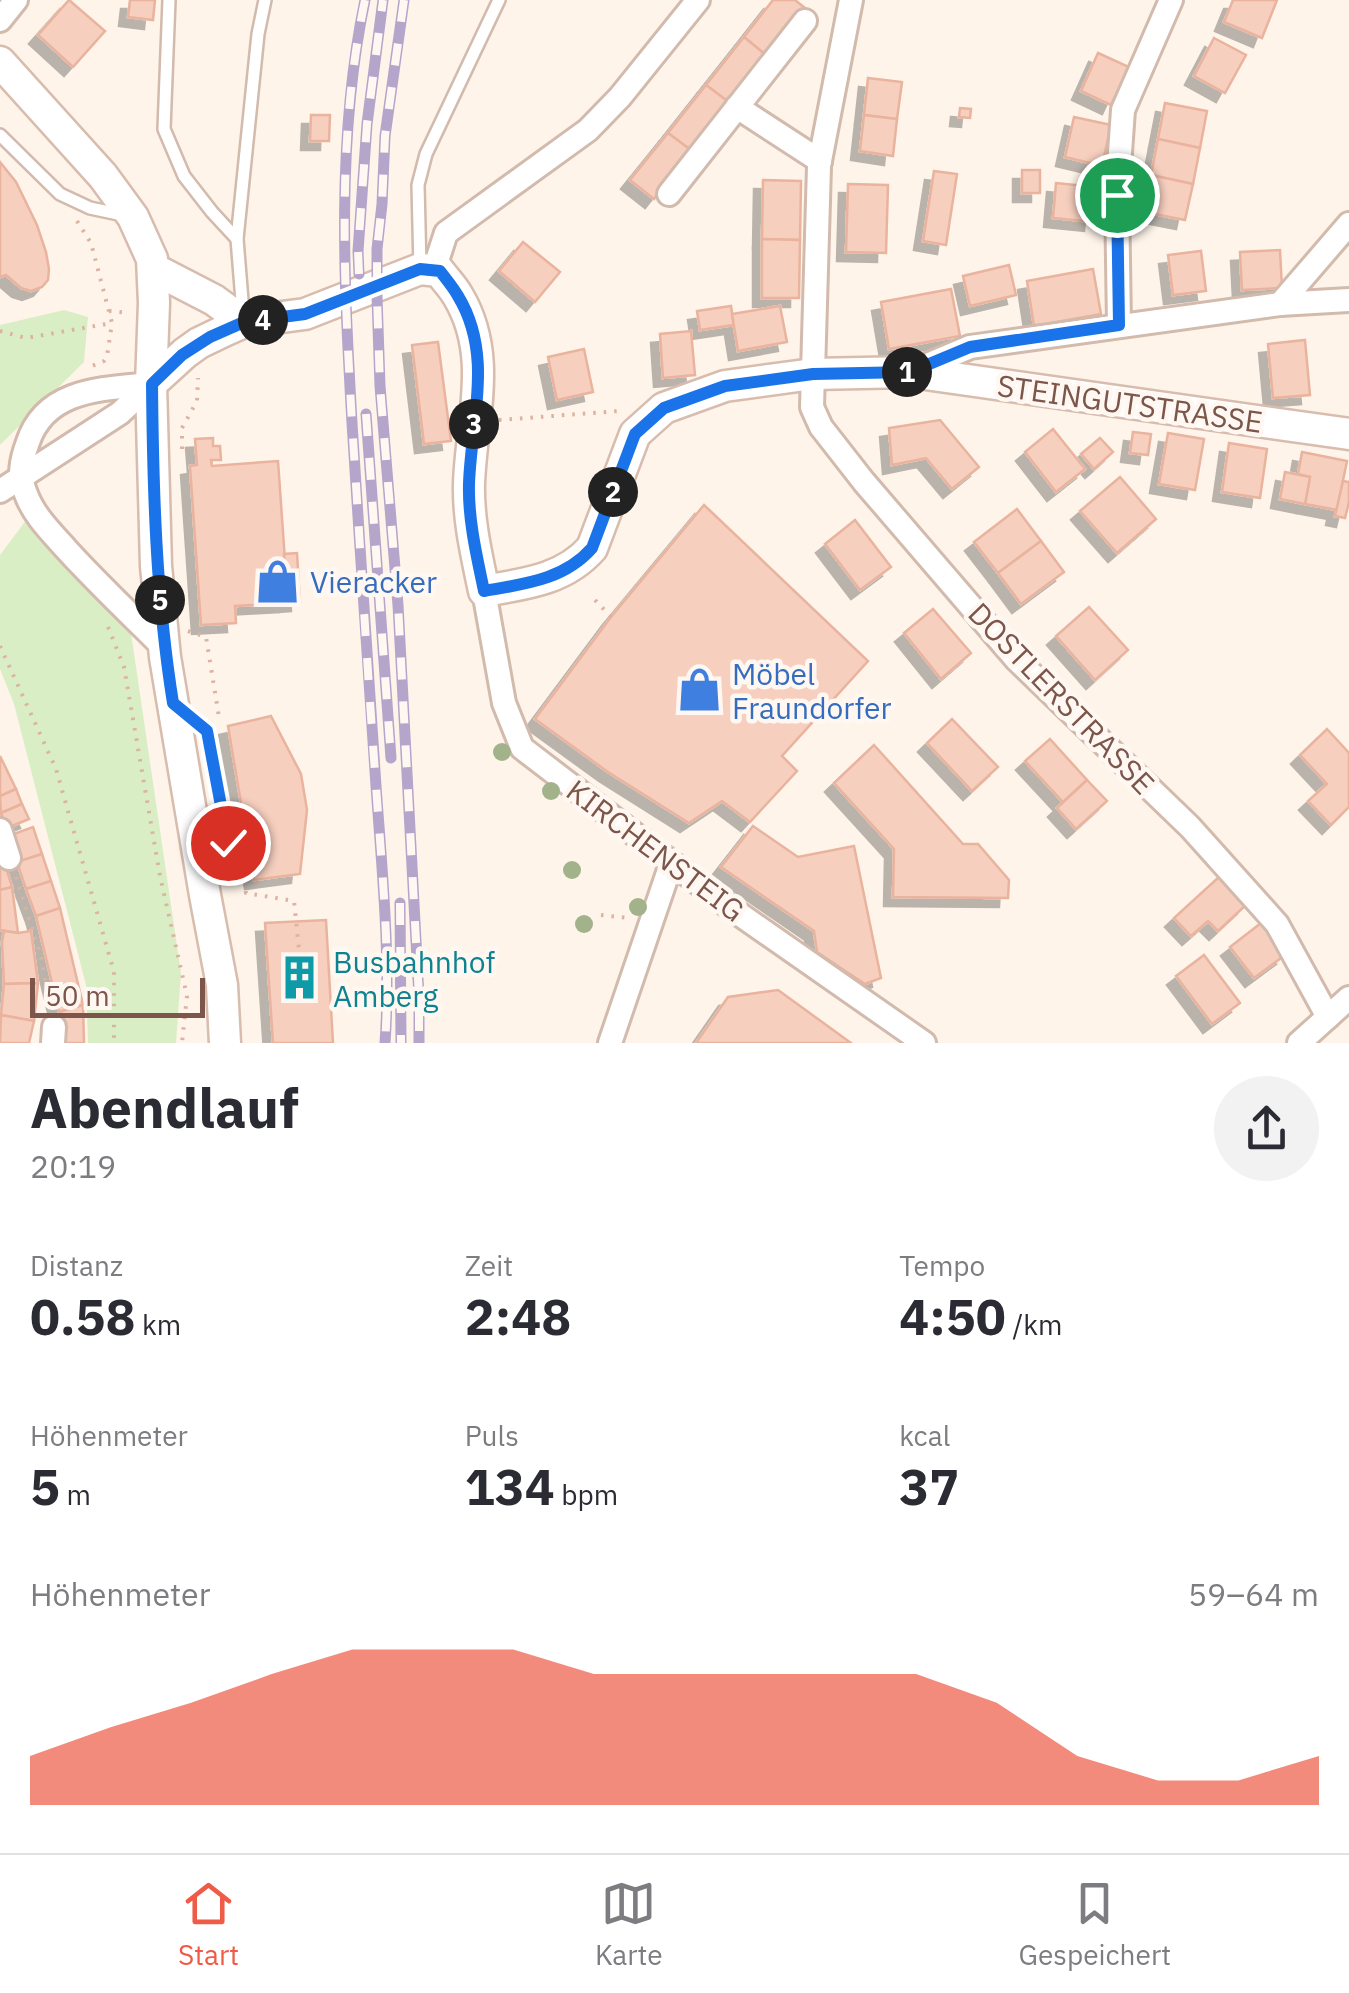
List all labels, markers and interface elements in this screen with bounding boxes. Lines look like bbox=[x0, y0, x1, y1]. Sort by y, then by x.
pin bbox=[1075, 153, 1160, 238]
icon: arrive bbox=[1090, 168, 1145, 223]
pin: 4 bbox=[238, 295, 288, 345]
text: 4 bbox=[255, 301, 271, 338]
pin: 1 bbox=[882, 347, 932, 397]
text: 1 bbox=[899, 353, 915, 390]
street label: STEINGUTSTRASSE bbox=[995, 365, 1265, 441]
pin: 3 bbox=[449, 399, 499, 449]
text: 3 bbox=[466, 405, 482, 442]
pin: 2 bbox=[588, 467, 638, 517]
text: 2 bbox=[605, 473, 621, 510]
shop icon: Vieracker bbox=[253, 557, 301, 605]
place label: Vieracker bbox=[310, 562, 437, 601]
pin: 5 bbox=[135, 575, 185, 625]
text: 5 bbox=[152, 581, 168, 618]
street label: DOSTLERSTRASSE bbox=[960, 594, 1164, 802]
place label: Möbel Fraundorfer bbox=[732, 654, 892, 727]
shop icon: Möbel Fraundorfer bbox=[675, 666, 723, 714]
street label: KIRCHENSTEIG bbox=[559, 770, 753, 930]
pin bbox=[186, 801, 271, 886]
icon: check bbox=[201, 816, 256, 871]
place label: Busbahnhof Amberg bbox=[333, 942, 495, 1015]
building icon: Busbahnhof Amberg bbox=[276, 954, 324, 1002]
scale bar bbox=[30, 973, 205, 1018]
text: 50 m bbox=[45, 977, 110, 1014]
text: Abendlauf bbox=[30, 1072, 299, 1143]
button: share bbox=[1214, 1076, 1319, 1181]
text: 20:19 bbox=[30, 1145, 116, 1187]
text: Distanz bbox=[30, 1247, 123, 1284]
text: Zeit bbox=[465, 1247, 513, 1284]
text: Tempo bbox=[899, 1247, 985, 1284]
text: 0.58 bbox=[30, 1284, 136, 1349]
text: 2:48 bbox=[465, 1284, 571, 1349]
text: 4:50 bbox=[899, 1284, 1006, 1349]
text: km bbox=[136, 1306, 181, 1343]
text: /km bbox=[1006, 1306, 1062, 1343]
text: Höhenmeter bbox=[30, 1417, 188, 1454]
text: Puls bbox=[465, 1417, 519, 1454]
text: kcal bbox=[899, 1417, 950, 1454]
text: 5 bbox=[30, 1454, 60, 1519]
text: 134 bbox=[465, 1454, 555, 1519]
text: 37 bbox=[899, 1454, 959, 1519]
text: m bbox=[60, 1476, 91, 1513]
text: bpm bbox=[555, 1476, 618, 1513]
text: Höhenmeter bbox=[30, 1573, 210, 1615]
text: 59–64 m bbox=[1188, 1573, 1319, 1615]
tab: Start bbox=[178, 1876, 239, 1973]
tab: Karte bbox=[595, 1876, 663, 1973]
tab: Gespeichert bbox=[1018, 1876, 1171, 1973]

